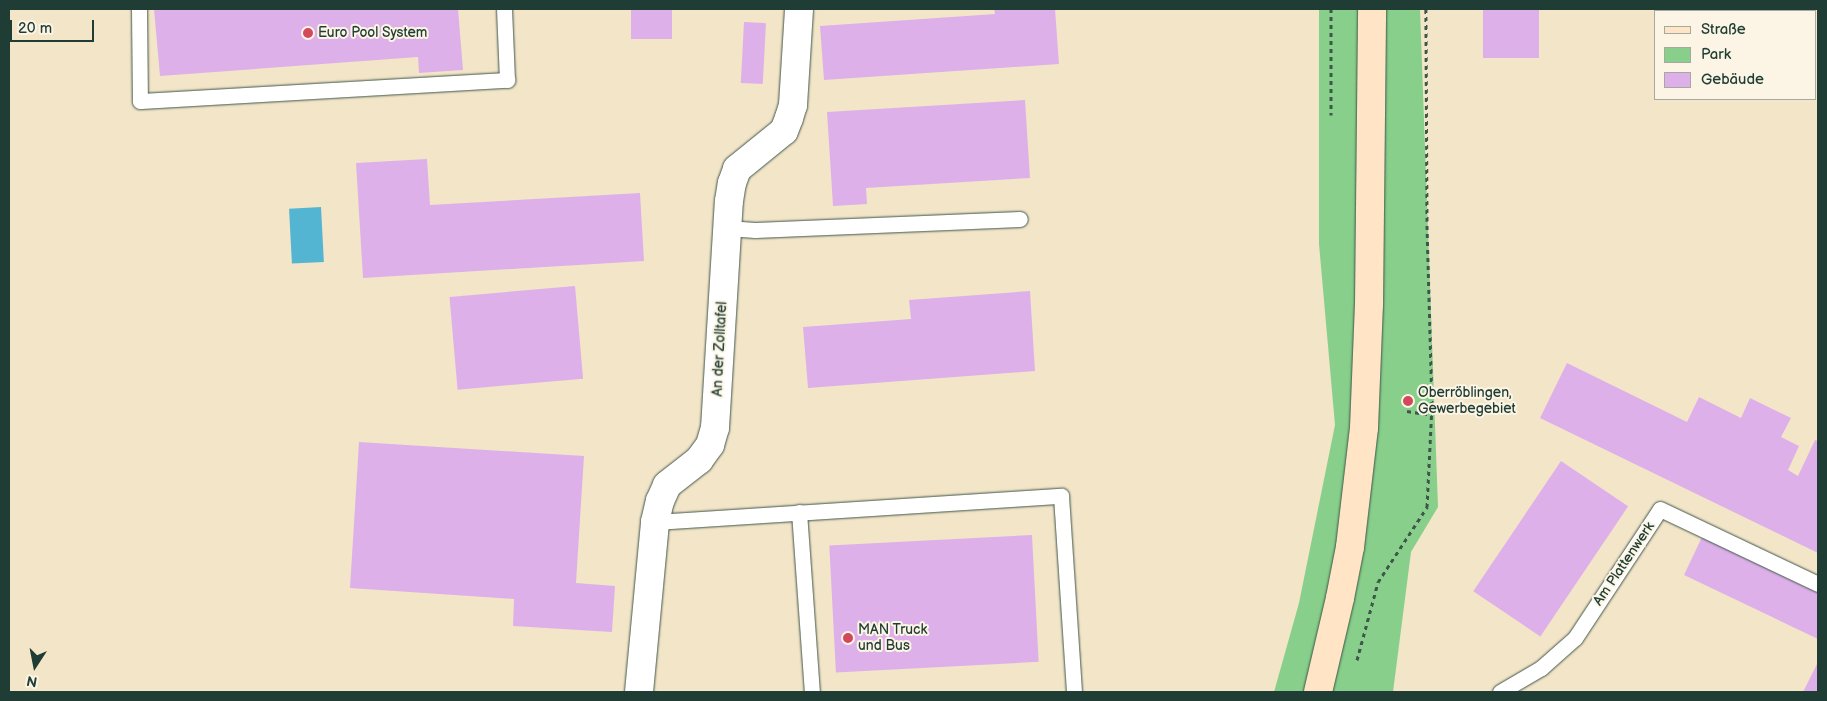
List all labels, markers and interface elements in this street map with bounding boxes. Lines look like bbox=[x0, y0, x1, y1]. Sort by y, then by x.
scale bar bbox=[12, 10, 96, 42]
legend bbox=[1654, 10, 1817, 100]
text: 20 m bbox=[18, 19, 52, 38]
text: Straße bbox=[1701, 20, 1746, 39]
place label: Euro Pool System bbox=[318, 25, 428, 41]
marker: Euro Pool System bbox=[302, 27, 314, 39]
text: Park bbox=[1701, 45, 1731, 64]
text: Gebäude bbox=[1701, 70, 1764, 89]
street label: An der Zolltafel bbox=[709, 301, 731, 397]
place label: Oberröblingen, Gewerbegebiet bbox=[1418, 385, 1516, 418]
marker: Oberröblingen, Gewerbegebiet bbox=[1402, 395, 1414, 407]
street label: Am Plattenwerk bbox=[1590, 519, 1658, 609]
place label: MAN Truck und Bus bbox=[858, 622, 928, 654]
marker: MAN Truck und Bus bbox=[842, 632, 854, 644]
north arrow bbox=[10, 641, 60, 691]
text: N bbox=[25, 672, 39, 691]

